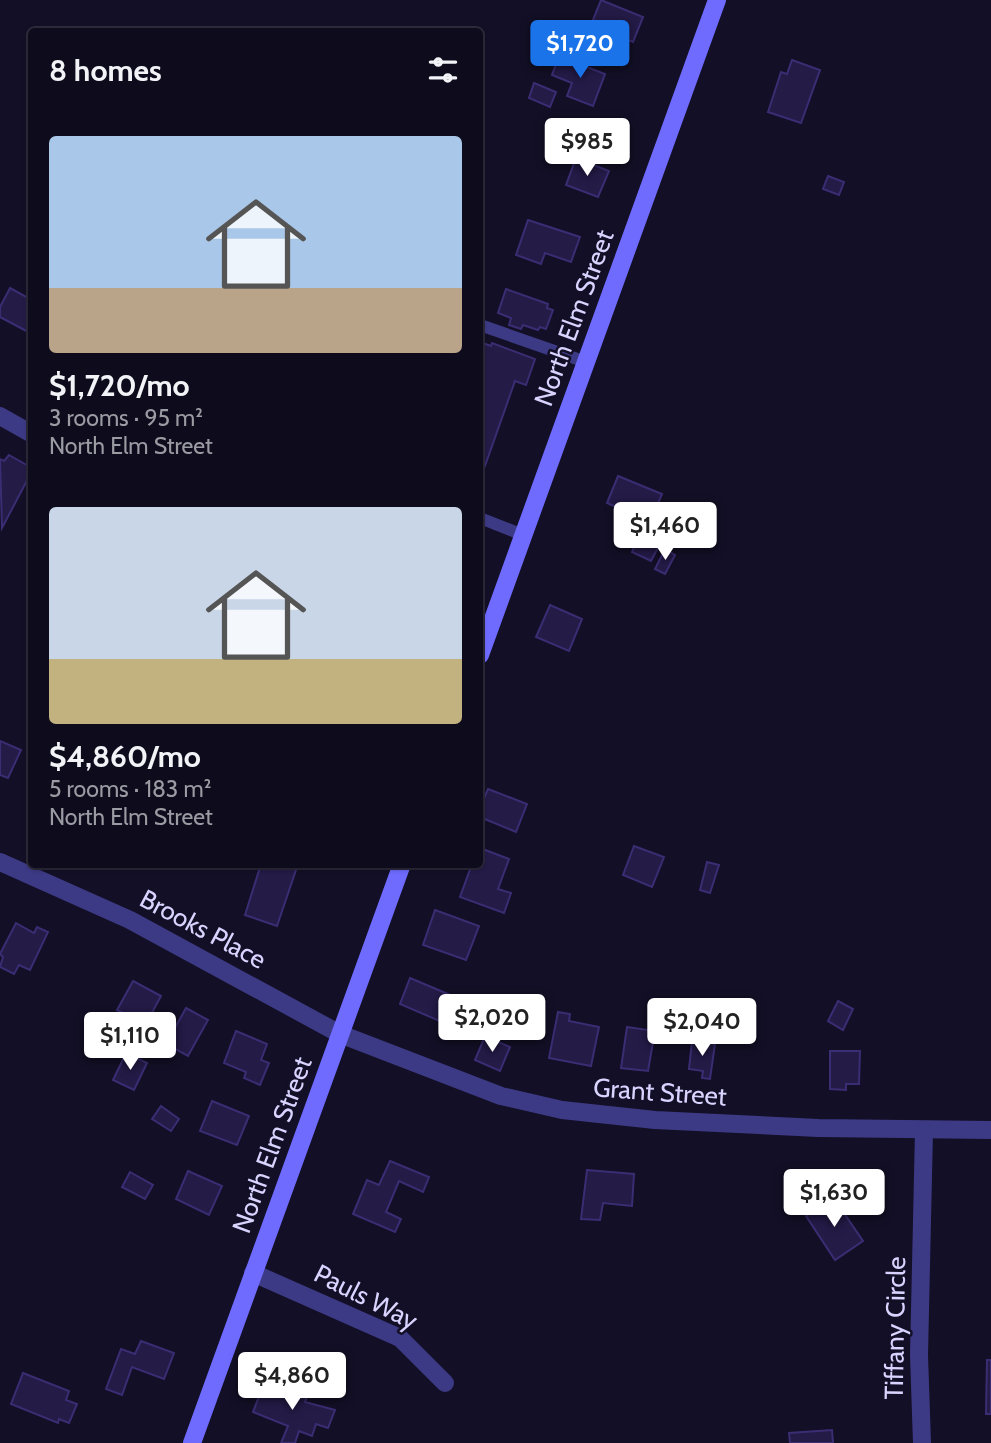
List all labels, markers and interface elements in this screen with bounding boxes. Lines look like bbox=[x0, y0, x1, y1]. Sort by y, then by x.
pin: $1,720 bbox=[523, 20, 637, 80]
text: $1,720 bbox=[546, 29, 614, 57]
icon: filters bbox=[424, 51, 462, 89]
text: 8 homes bbox=[49, 52, 162, 89]
pin: $985 bbox=[546, 118, 628, 178]
text: $985 bbox=[561, 127, 613, 155]
icon: home bbox=[193, 181, 319, 307]
street label: North Elm Street bbox=[527, 225, 621, 410]
text: $1,720/mo bbox=[49, 367, 190, 404]
text: 3 rooms · 95 m² bbox=[49, 404, 203, 432]
text: North Elm Street bbox=[49, 432, 213, 460]
pin: $1,460 bbox=[608, 503, 722, 562]
text: $1,460 bbox=[630, 511, 700, 539]
icon: home bbox=[193, 552, 319, 678]
text: $4,860/mo bbox=[49, 738, 201, 775]
text: 5 rooms · 183 m² bbox=[49, 775, 211, 803]
text: North Elm Street bbox=[49, 803, 213, 831]
street label: Brooks Place bbox=[134, 882, 272, 976]
pin: $2,020 bbox=[435, 995, 549, 1054]
pin: $2,040 bbox=[645, 998, 759, 1058]
text: $2,020 bbox=[454, 1003, 530, 1031]
text: $2,040 bbox=[663, 1007, 741, 1035]
pin: $1,110 bbox=[73, 1012, 187, 1072]
text: $1,110 bbox=[100, 1021, 160, 1049]
street label: North Elm Street bbox=[225, 1052, 319, 1237]
street label: Grant Street bbox=[592, 1071, 728, 1113]
pin: $1,630 bbox=[777, 1170, 891, 1229]
text: $1,630 bbox=[800, 1178, 868, 1206]
street label: Tiffany Circle bbox=[878, 1256, 912, 1400]
street label: Pauls Way bbox=[309, 1257, 423, 1337]
pin: $4,860 bbox=[235, 1352, 349, 1412]
text: $4,860 bbox=[254, 1361, 330, 1389]

